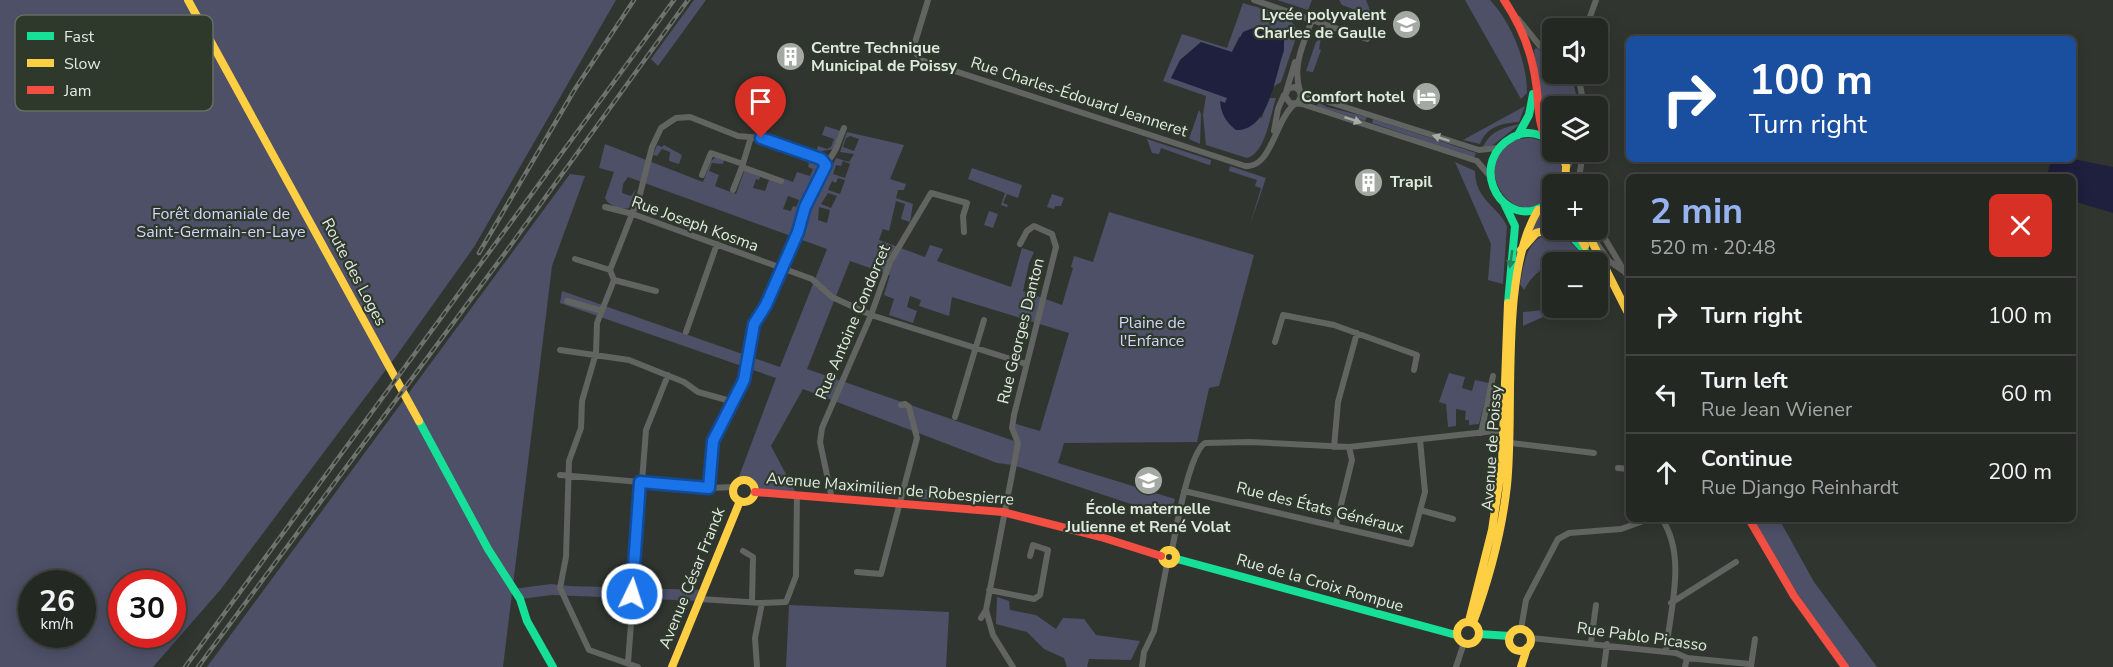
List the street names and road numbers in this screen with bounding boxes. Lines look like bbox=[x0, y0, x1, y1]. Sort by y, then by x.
street label: Rue Charles-Édouard Jeanneret bbox=[968, 52, 1191, 143]
street label: Rue Joseph Kosma bbox=[628, 191, 762, 257]
street label: Route des Loges bbox=[316, 214, 392, 330]
street label: Rue Antoine Condorcet bbox=[810, 241, 896, 403]
street label: Rue Georges Danton bbox=[992, 256, 1050, 406]
street label: Avenue de Poissy bbox=[1477, 383, 1507, 512]
street label: Avenue Maximilien de Robespierre bbox=[765, 467, 1015, 511]
street label: Rue des États Généraux bbox=[1234, 477, 1407, 540]
street label: Avenue César Franck bbox=[654, 503, 731, 652]
street label: Rue de la Croix Rompue bbox=[1234, 549, 1406, 617]
street label: Rue Pablo Picasso bbox=[1575, 617, 1709, 657]

